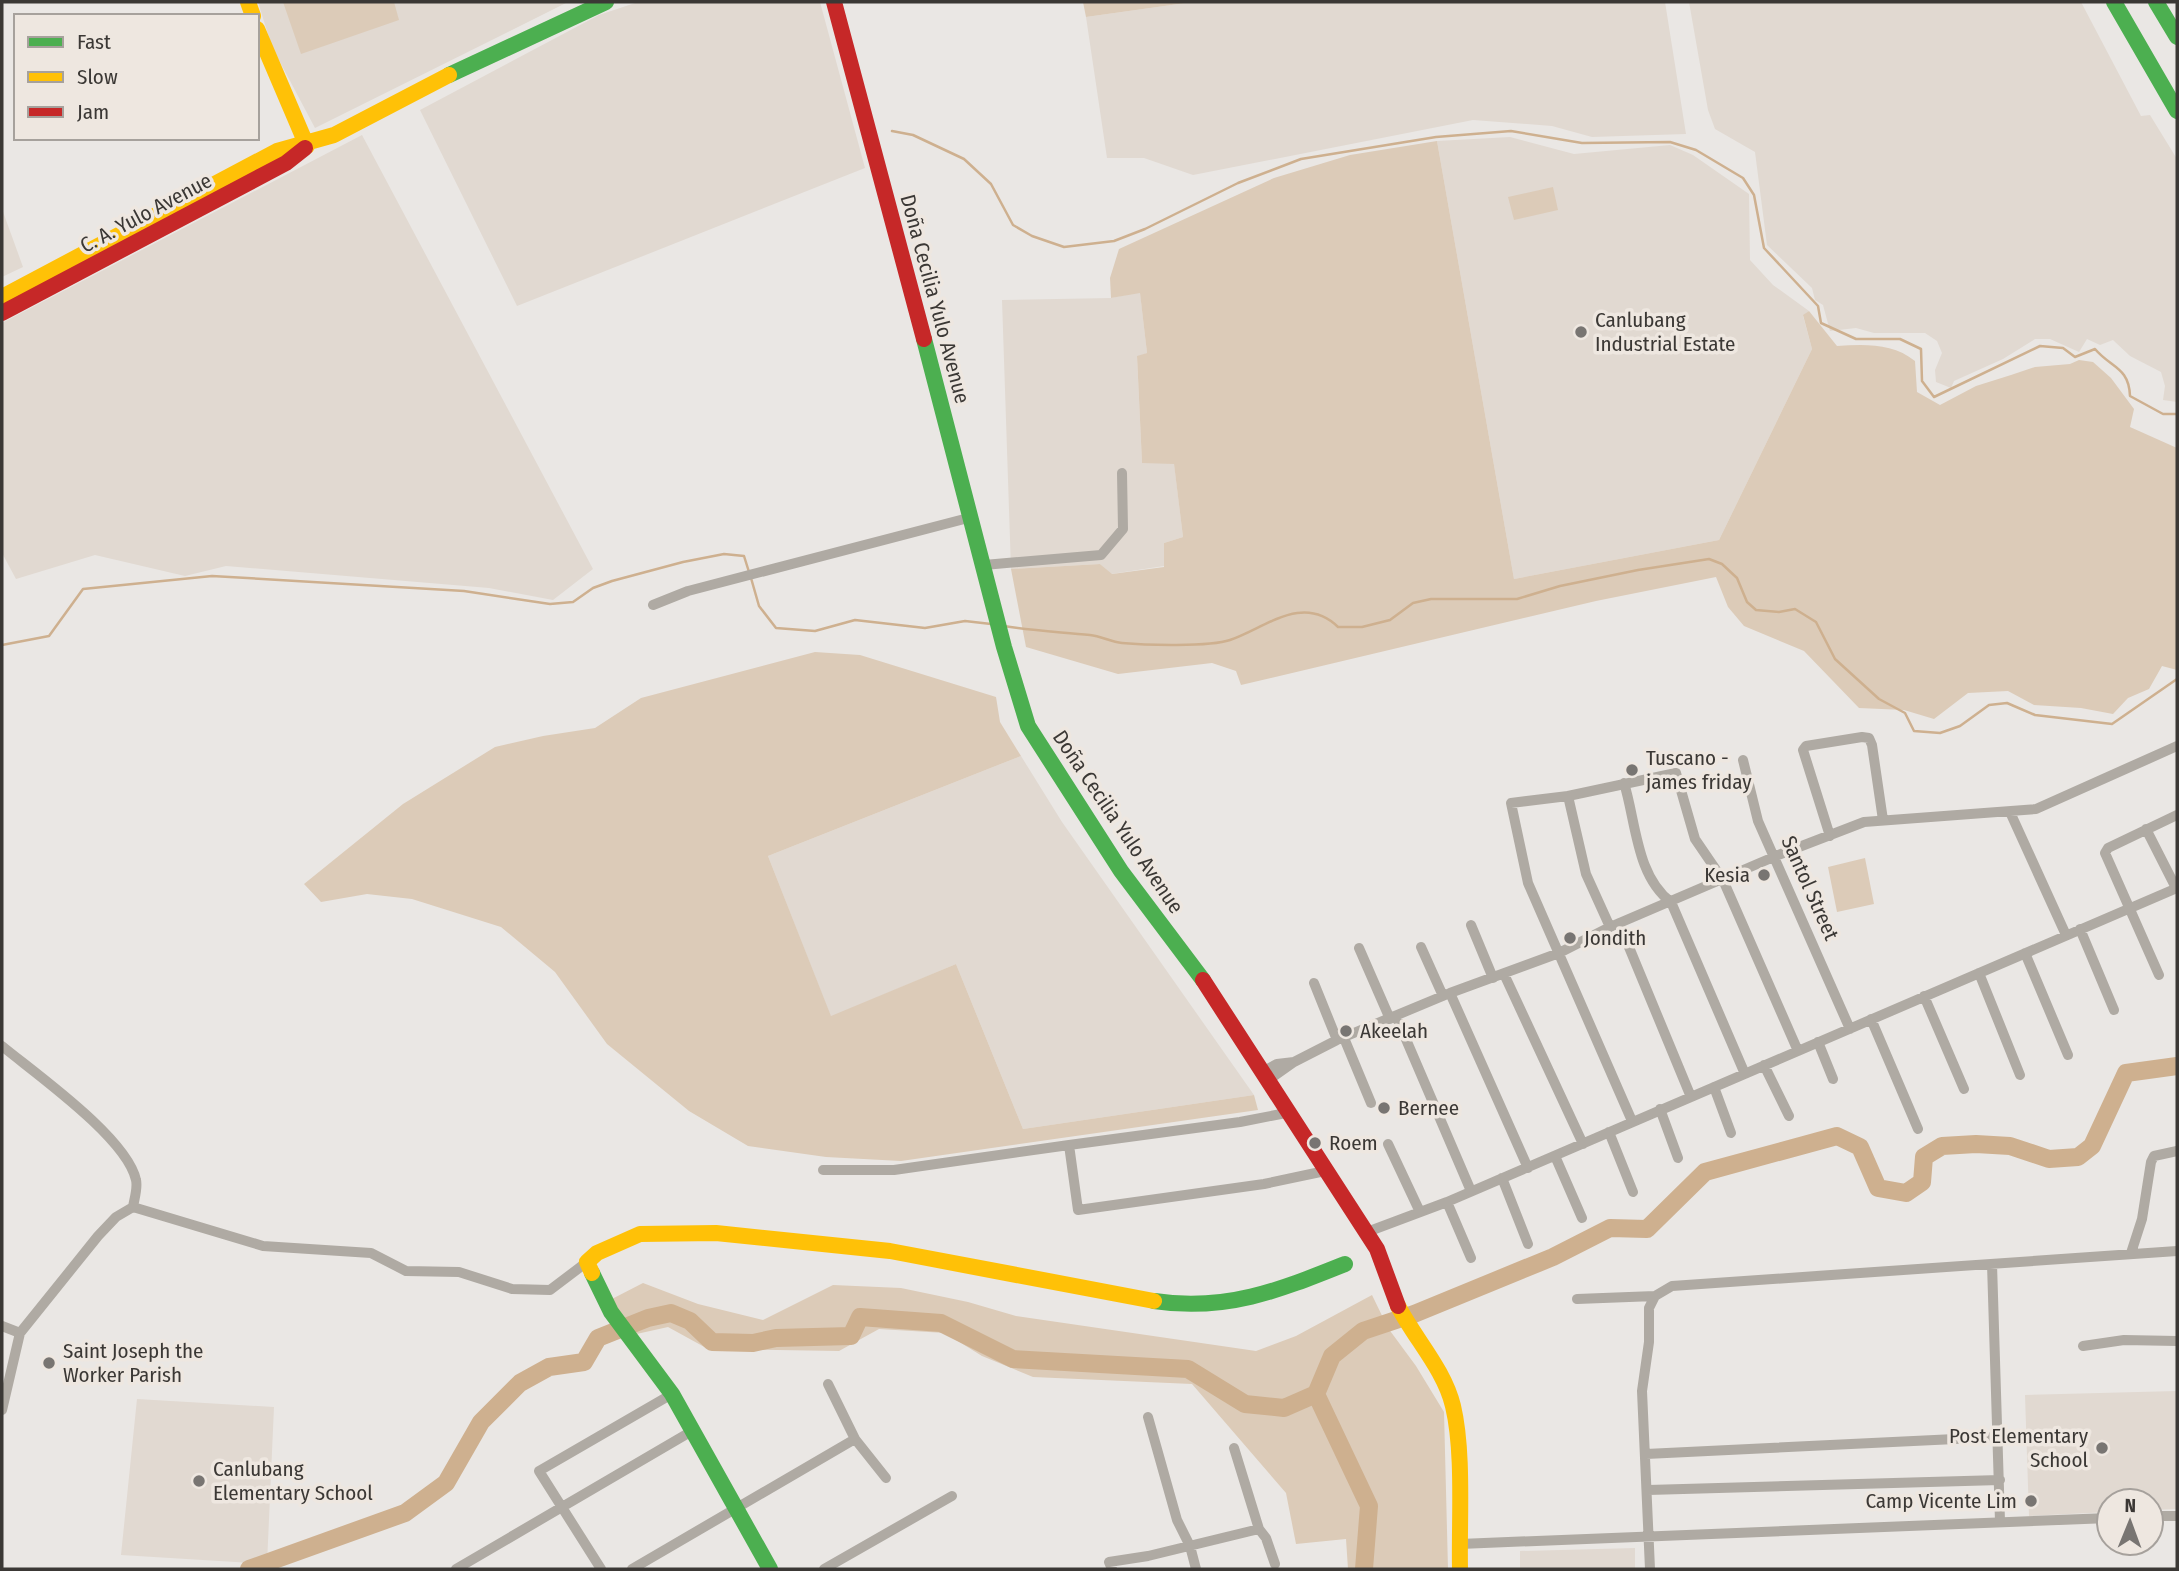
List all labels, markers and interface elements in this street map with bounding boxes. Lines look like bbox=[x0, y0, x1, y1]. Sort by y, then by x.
legend bbox=[14, 14, 259, 140]
text: Fast bbox=[77, 29, 111, 55]
text: Slow bbox=[77, 64, 118, 90]
text: Jam bbox=[77, 99, 109, 125]
street label: C. A. Yulo Avenue bbox=[76, 167, 216, 259]
street label: Doña Cecilia Yulo Avenue bbox=[895, 192, 975, 406]
place label: Canlubang Industrial Estate bbox=[1595, 307, 1735, 357]
marker: Canlubang Industrial Estate bbox=[1573, 324, 1589, 340]
street label: Doña Cecilia Yulo Avenue bbox=[1047, 725, 1189, 919]
place label: Tuscano - james friday bbox=[1645, 745, 1752, 795]
marker: Tuscano - james friday bbox=[1624, 762, 1640, 778]
street label: Santol Street bbox=[1775, 832, 1845, 944]
place label: Kesia bbox=[1704, 862, 1750, 888]
marker: Kesia bbox=[1756, 867, 1772, 883]
place label: Jondith bbox=[1584, 925, 1646, 951]
marker: Jondith bbox=[1562, 930, 1578, 946]
place label: Akeelah bbox=[1360, 1018, 1428, 1044]
marker: Akeelah bbox=[1338, 1023, 1354, 1039]
place label: Bernee bbox=[1398, 1095, 1459, 1121]
marker: Bernee bbox=[1376, 1100, 1392, 1116]
place label: Roem bbox=[1329, 1130, 1378, 1156]
marker: Roem bbox=[1307, 1135, 1323, 1151]
place label: Saint Joseph the Worker Parish bbox=[63, 1338, 203, 1388]
marker: Saint Joseph the Worker Parish bbox=[41, 1355, 57, 1371]
place label: Post Elementary School bbox=[1949, 1423, 2089, 1473]
marker: Post Elementary School bbox=[2094, 1440, 2110, 1456]
place label: Canlubang Elementary School bbox=[213, 1456, 373, 1506]
marker: Canlubang Elementary School bbox=[191, 1473, 207, 1489]
north arrow bbox=[2095, 1487, 2165, 1557]
place label: Camp Vicente Lim bbox=[1865, 1488, 2017, 1514]
marker: Camp Vicente Lim bbox=[2023, 1493, 2039, 1509]
text: N bbox=[2124, 1494, 2136, 1517]

